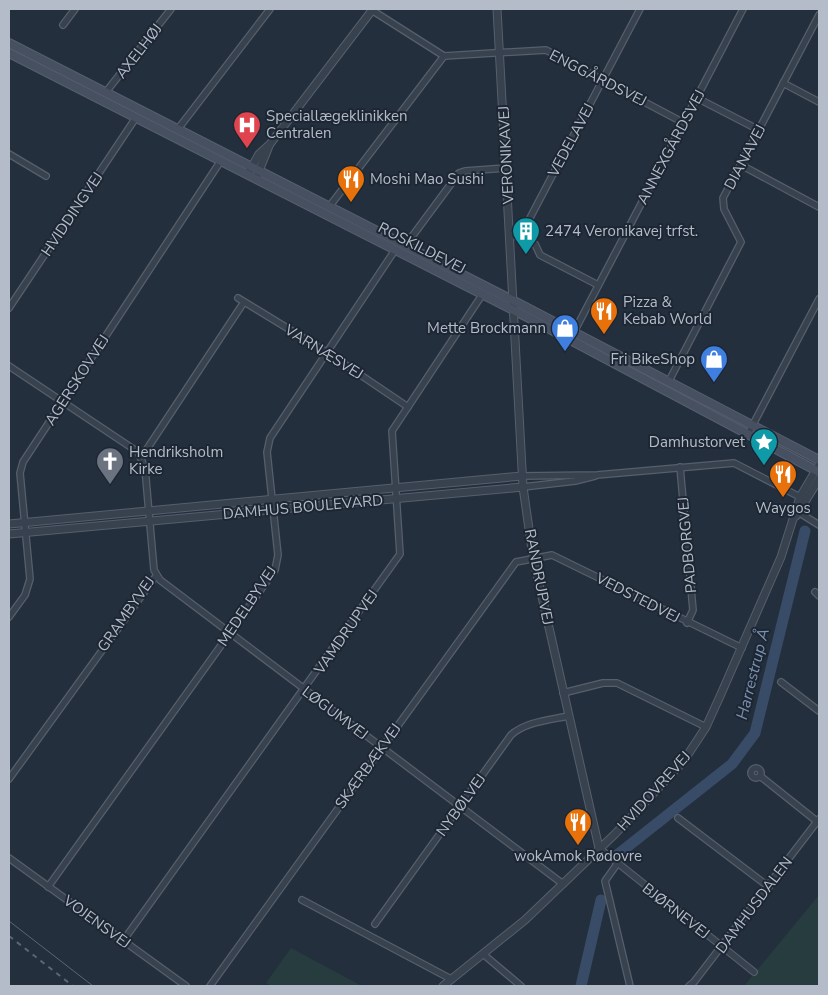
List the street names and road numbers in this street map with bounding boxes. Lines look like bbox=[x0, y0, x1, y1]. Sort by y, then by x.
street label: AXELHØJ bbox=[111, 19, 167, 83]
street label: ENGGÅRDSVEJ bbox=[546, 44, 651, 111]
street label: ANNEXGÅRDSVEJ bbox=[631, 86, 710, 208]
street label: VEDELAVEJ bbox=[543, 100, 599, 181]
street label: VERONIKAVEJ bbox=[493, 105, 519, 206]
street label: DIANAVEJ bbox=[719, 121, 771, 193]
street label: HVIDDINGVEJ bbox=[36, 168, 108, 260]
street label: ROSKILDEVEJ bbox=[375, 217, 469, 279]
street label: VARNÆSVEJ bbox=[280, 319, 367, 384]
street label: AGERSKOVVEJ bbox=[40, 331, 114, 429]
street label: DAMHUS BOULEVARD bbox=[222, 490, 384, 524]
street label: PADBORGVEJ bbox=[673, 496, 701, 594]
street label: RANDRUPVEJ bbox=[520, 527, 558, 627]
street label: MEDELBYVEJ bbox=[213, 562, 281, 650]
street label: VEDSTEDVEJ bbox=[592, 568, 683, 628]
street label: GRAMBYVEJ bbox=[93, 572, 159, 656]
street label: VAMDRUPVEJ bbox=[309, 586, 383, 679]
street label: LØGUMVEJ bbox=[298, 682, 372, 744]
street label: SKÆRBÆKVEJ bbox=[330, 719, 406, 813]
street label: HVIDOVREVEJ bbox=[613, 747, 695, 835]
street label: NYBØLVEJ bbox=[432, 770, 490, 840]
street label: DAMHUSDALEN bbox=[711, 853, 797, 957]
street label: BJØRNEVEJ bbox=[638, 878, 714, 944]
street label: VOJENSVEJ bbox=[58, 890, 135, 953]

